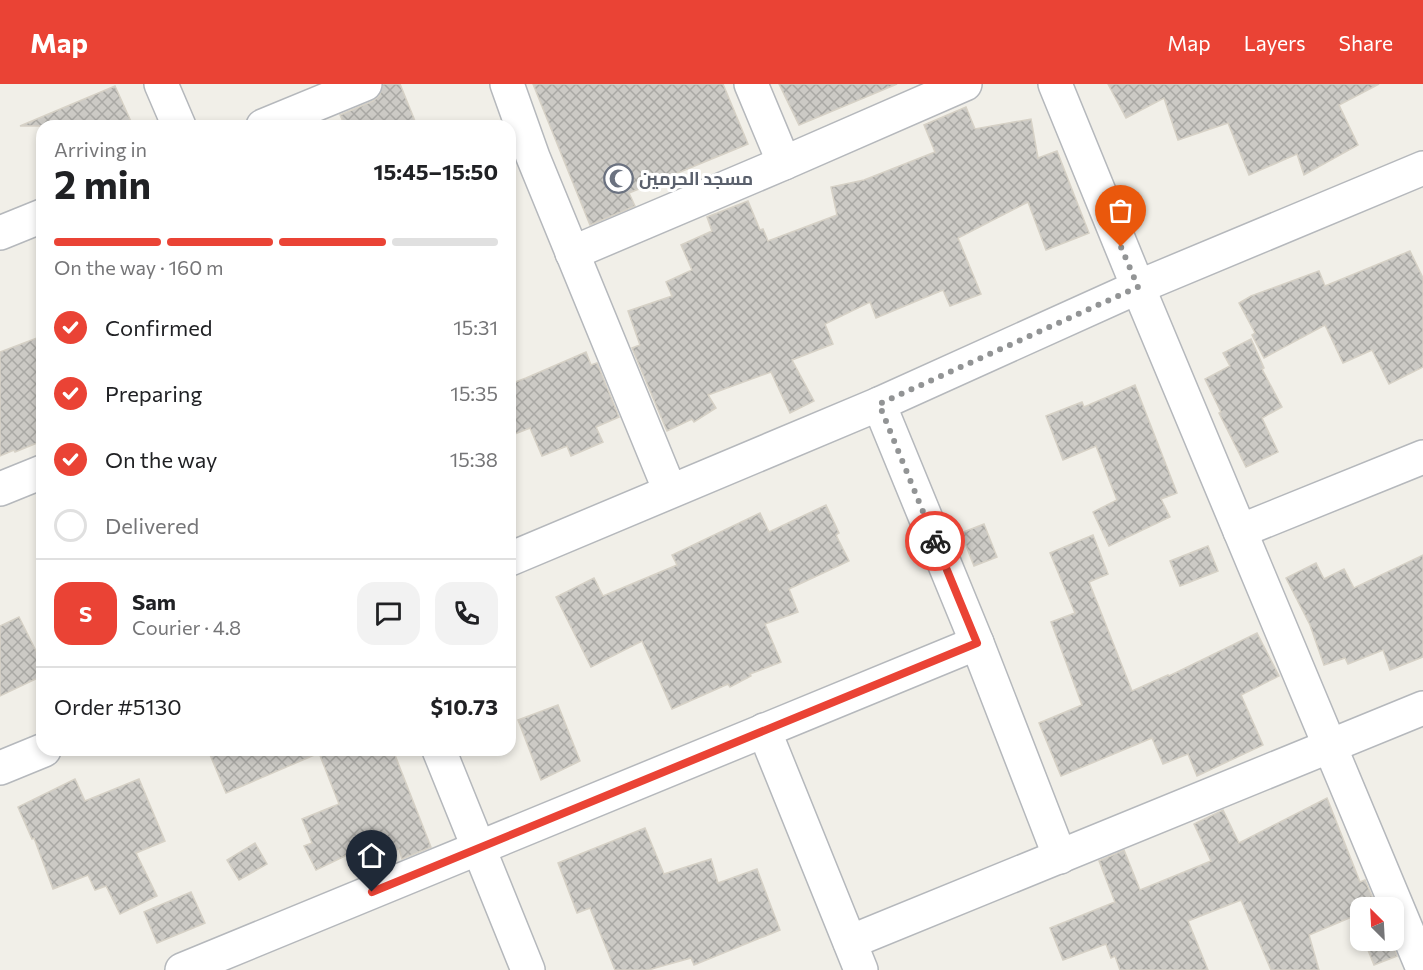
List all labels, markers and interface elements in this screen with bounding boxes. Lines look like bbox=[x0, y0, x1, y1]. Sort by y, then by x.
text: Map bbox=[30, 25, 88, 59]
text: Map bbox=[1167, 30, 1211, 55]
text: Layers bbox=[1244, 30, 1306, 55]
text: Share bbox=[1339, 30, 1393, 55]
text: Arriving in bbox=[54, 137, 147, 161]
text: 15:45–15:50 bbox=[374, 158, 498, 185]
text: 2 min bbox=[54, 159, 151, 207]
mosque icon: مسجد الحرمين bbox=[602, 162, 634, 194]
place label: مسجد الحرمين bbox=[639, 167, 753, 190]
pin bbox=[1095, 185, 1146, 247]
icon: bag bbox=[1104, 194, 1137, 227]
text: On the way · 160 m bbox=[54, 255, 223, 279]
icon: check bbox=[54, 311, 87, 344]
text: Confirmed bbox=[105, 314, 212, 341]
text: 15:31 bbox=[453, 315, 498, 339]
icon: check bbox=[54, 377, 87, 410]
text: Preparing bbox=[105, 380, 202, 407]
text: 15:35 bbox=[450, 381, 498, 405]
icon: check bbox=[54, 443, 87, 476]
text: On the way bbox=[105, 446, 217, 473]
text: 15:38 bbox=[450, 447, 498, 471]
courier bbox=[905, 511, 965, 571]
text: Delivered bbox=[105, 512, 199, 539]
icon: bike bbox=[919, 525, 952, 558]
button: chat bbox=[357, 582, 420, 645]
button: phone bbox=[435, 582, 498, 645]
text: Sam bbox=[132, 588, 176, 615]
text: S bbox=[79, 600, 92, 627]
text: Courier · 4.8 bbox=[132, 615, 241, 639]
text: Order #5130 bbox=[54, 693, 182, 720]
text: $10.73 bbox=[431, 693, 498, 720]
pin bbox=[346, 830, 397, 892]
icon: home bbox=[355, 839, 388, 872]
north arrow bbox=[1350, 897, 1404, 951]
map controls bbox=[1350, 897, 1404, 951]

